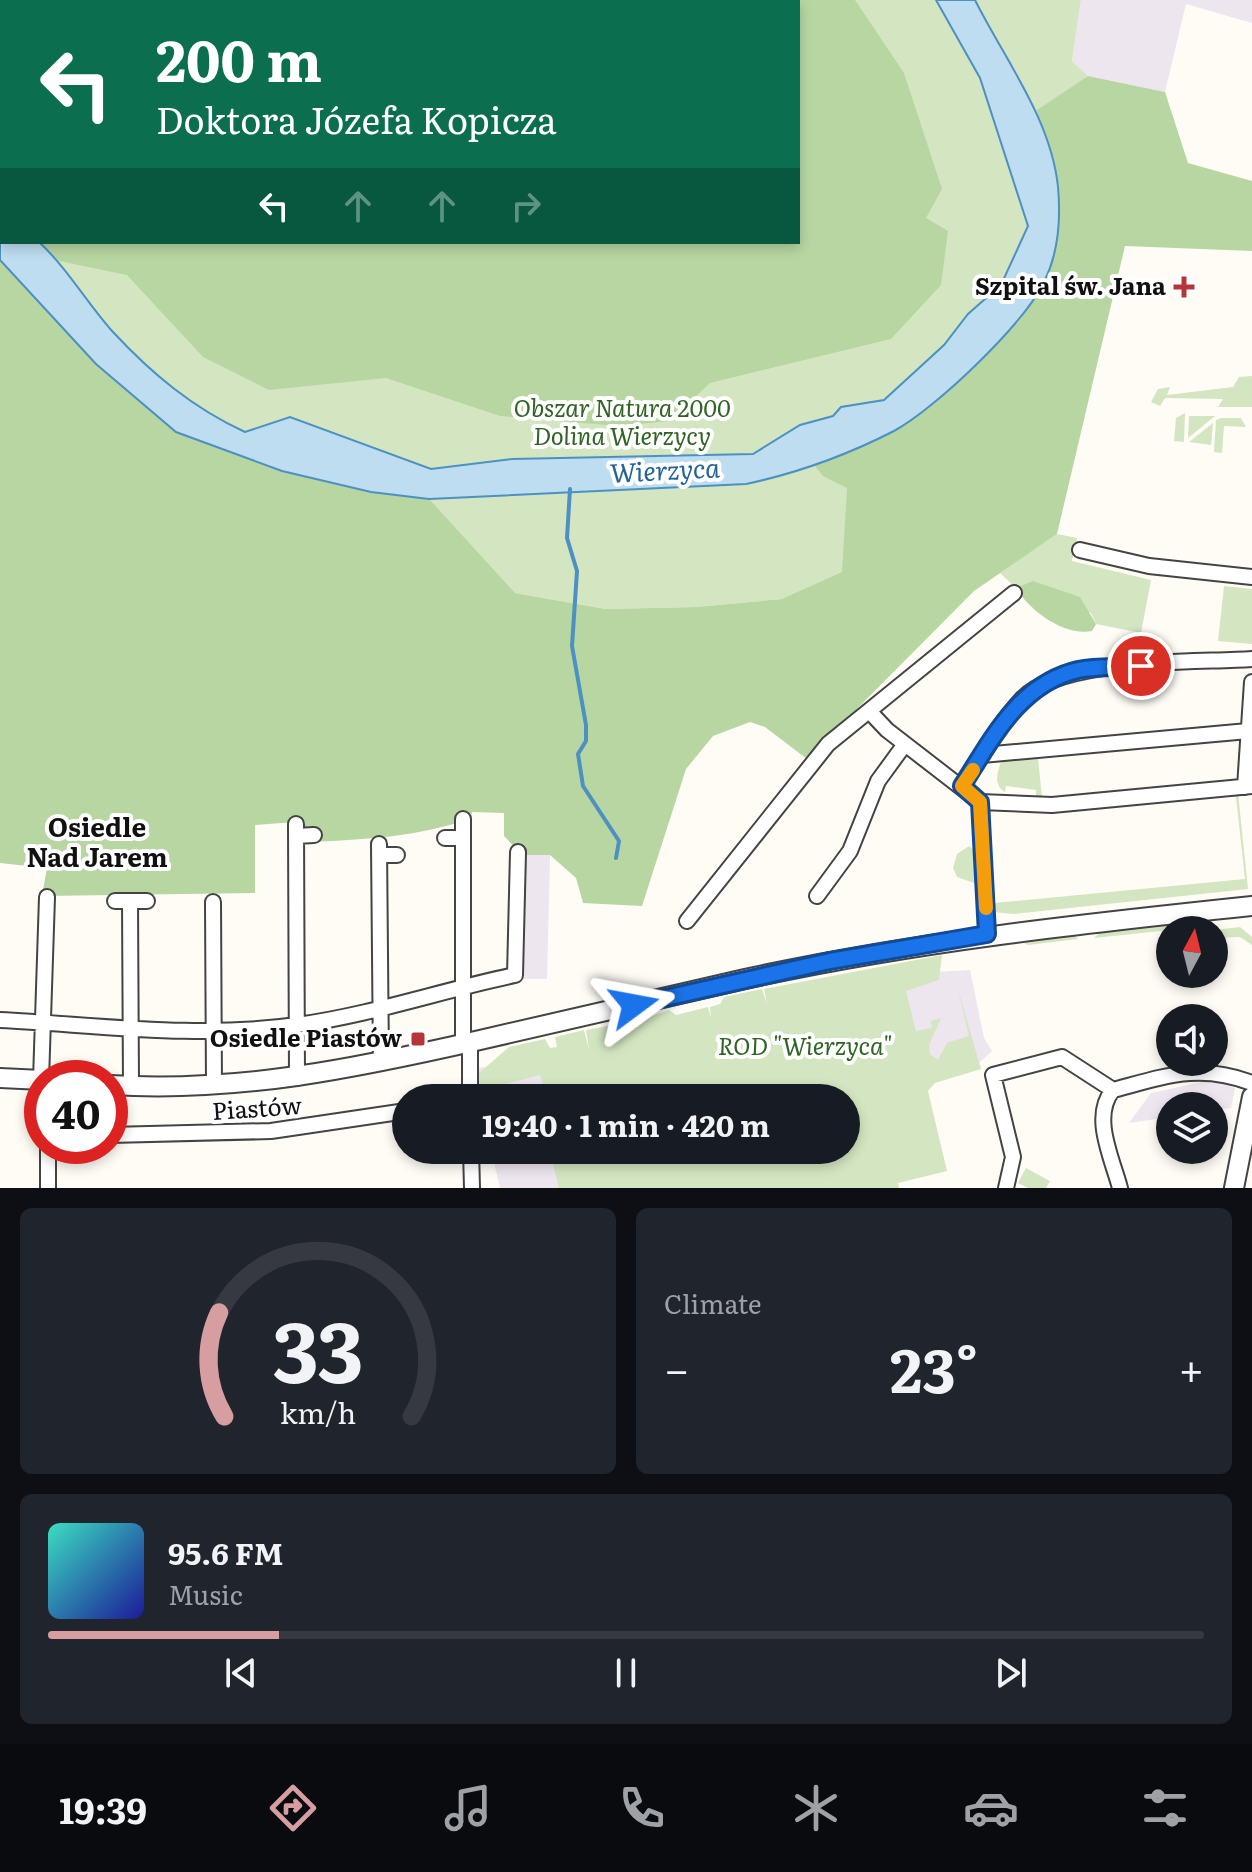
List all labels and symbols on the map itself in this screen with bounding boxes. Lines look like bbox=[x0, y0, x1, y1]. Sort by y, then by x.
place label: Szpital św. Jana bbox=[975, 267, 1166, 302]
marker: Szpital św. Jana bbox=[1173, 276, 1195, 298]
park label: Obszar Natura 2000 Dolina Wierzycy bbox=[514, 389, 731, 452]
water label: Wierzyca bbox=[609, 446, 721, 491]
pin bbox=[1107, 632, 1175, 700]
district label: Osiedle Nad Jarem bbox=[26, 806, 168, 875]
north arrow bbox=[1156, 916, 1228, 988]
position arrow bbox=[592, 963, 676, 1047]
place label: Osiedle Piastów bbox=[210, 1019, 402, 1054]
park label: ROD "Wierzyca" bbox=[718, 1027, 892, 1062]
marker: Osiedle Piastów bbox=[409, 1030, 427, 1048]
speed limit sign: 40 bbox=[24, 1060, 128, 1164]
street label: Piastów bbox=[211, 1086, 303, 1127]

